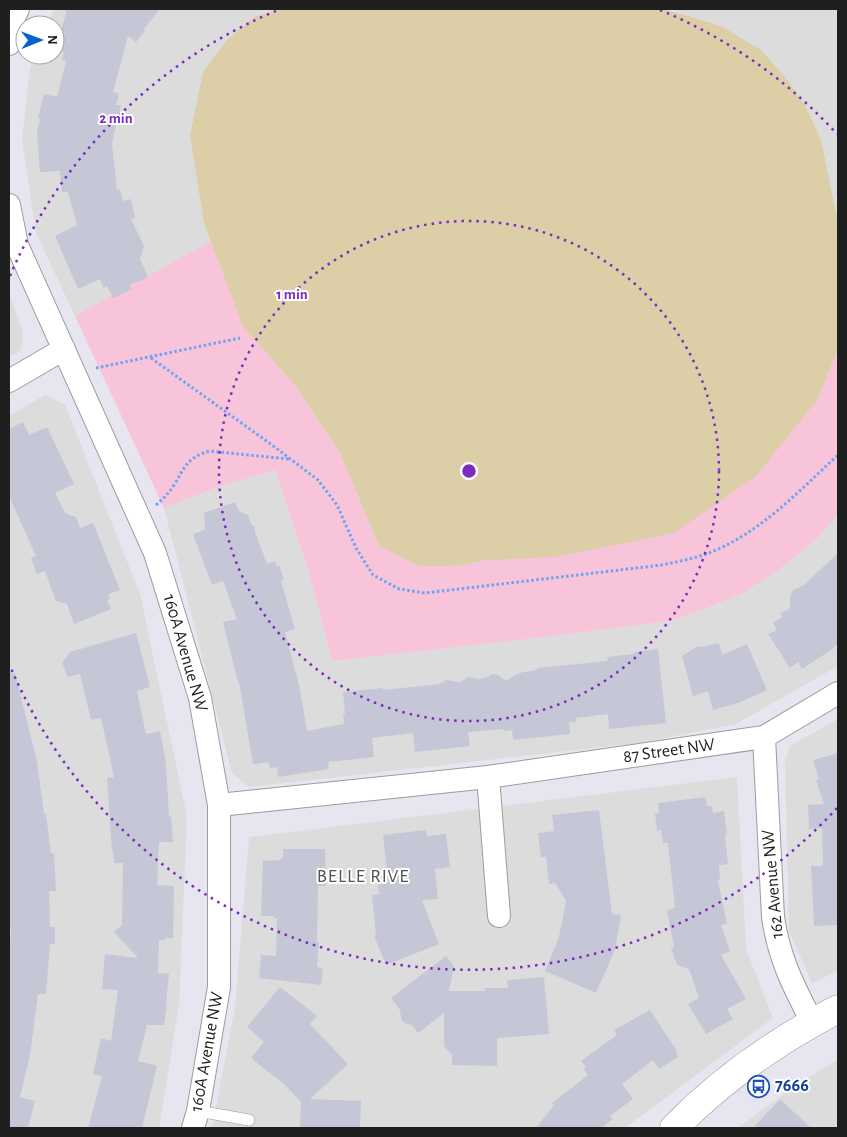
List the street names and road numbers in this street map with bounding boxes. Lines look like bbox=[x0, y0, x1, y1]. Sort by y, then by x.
street label: 160A Avenue NW bbox=[160, 592, 210, 714]
street label: 87 Street NW bbox=[622, 736, 716, 766]
street label: 162 Avenue NW bbox=[759, 829, 787, 939]
street label: 160A Avenue NW bbox=[188, 991, 226, 1113]

